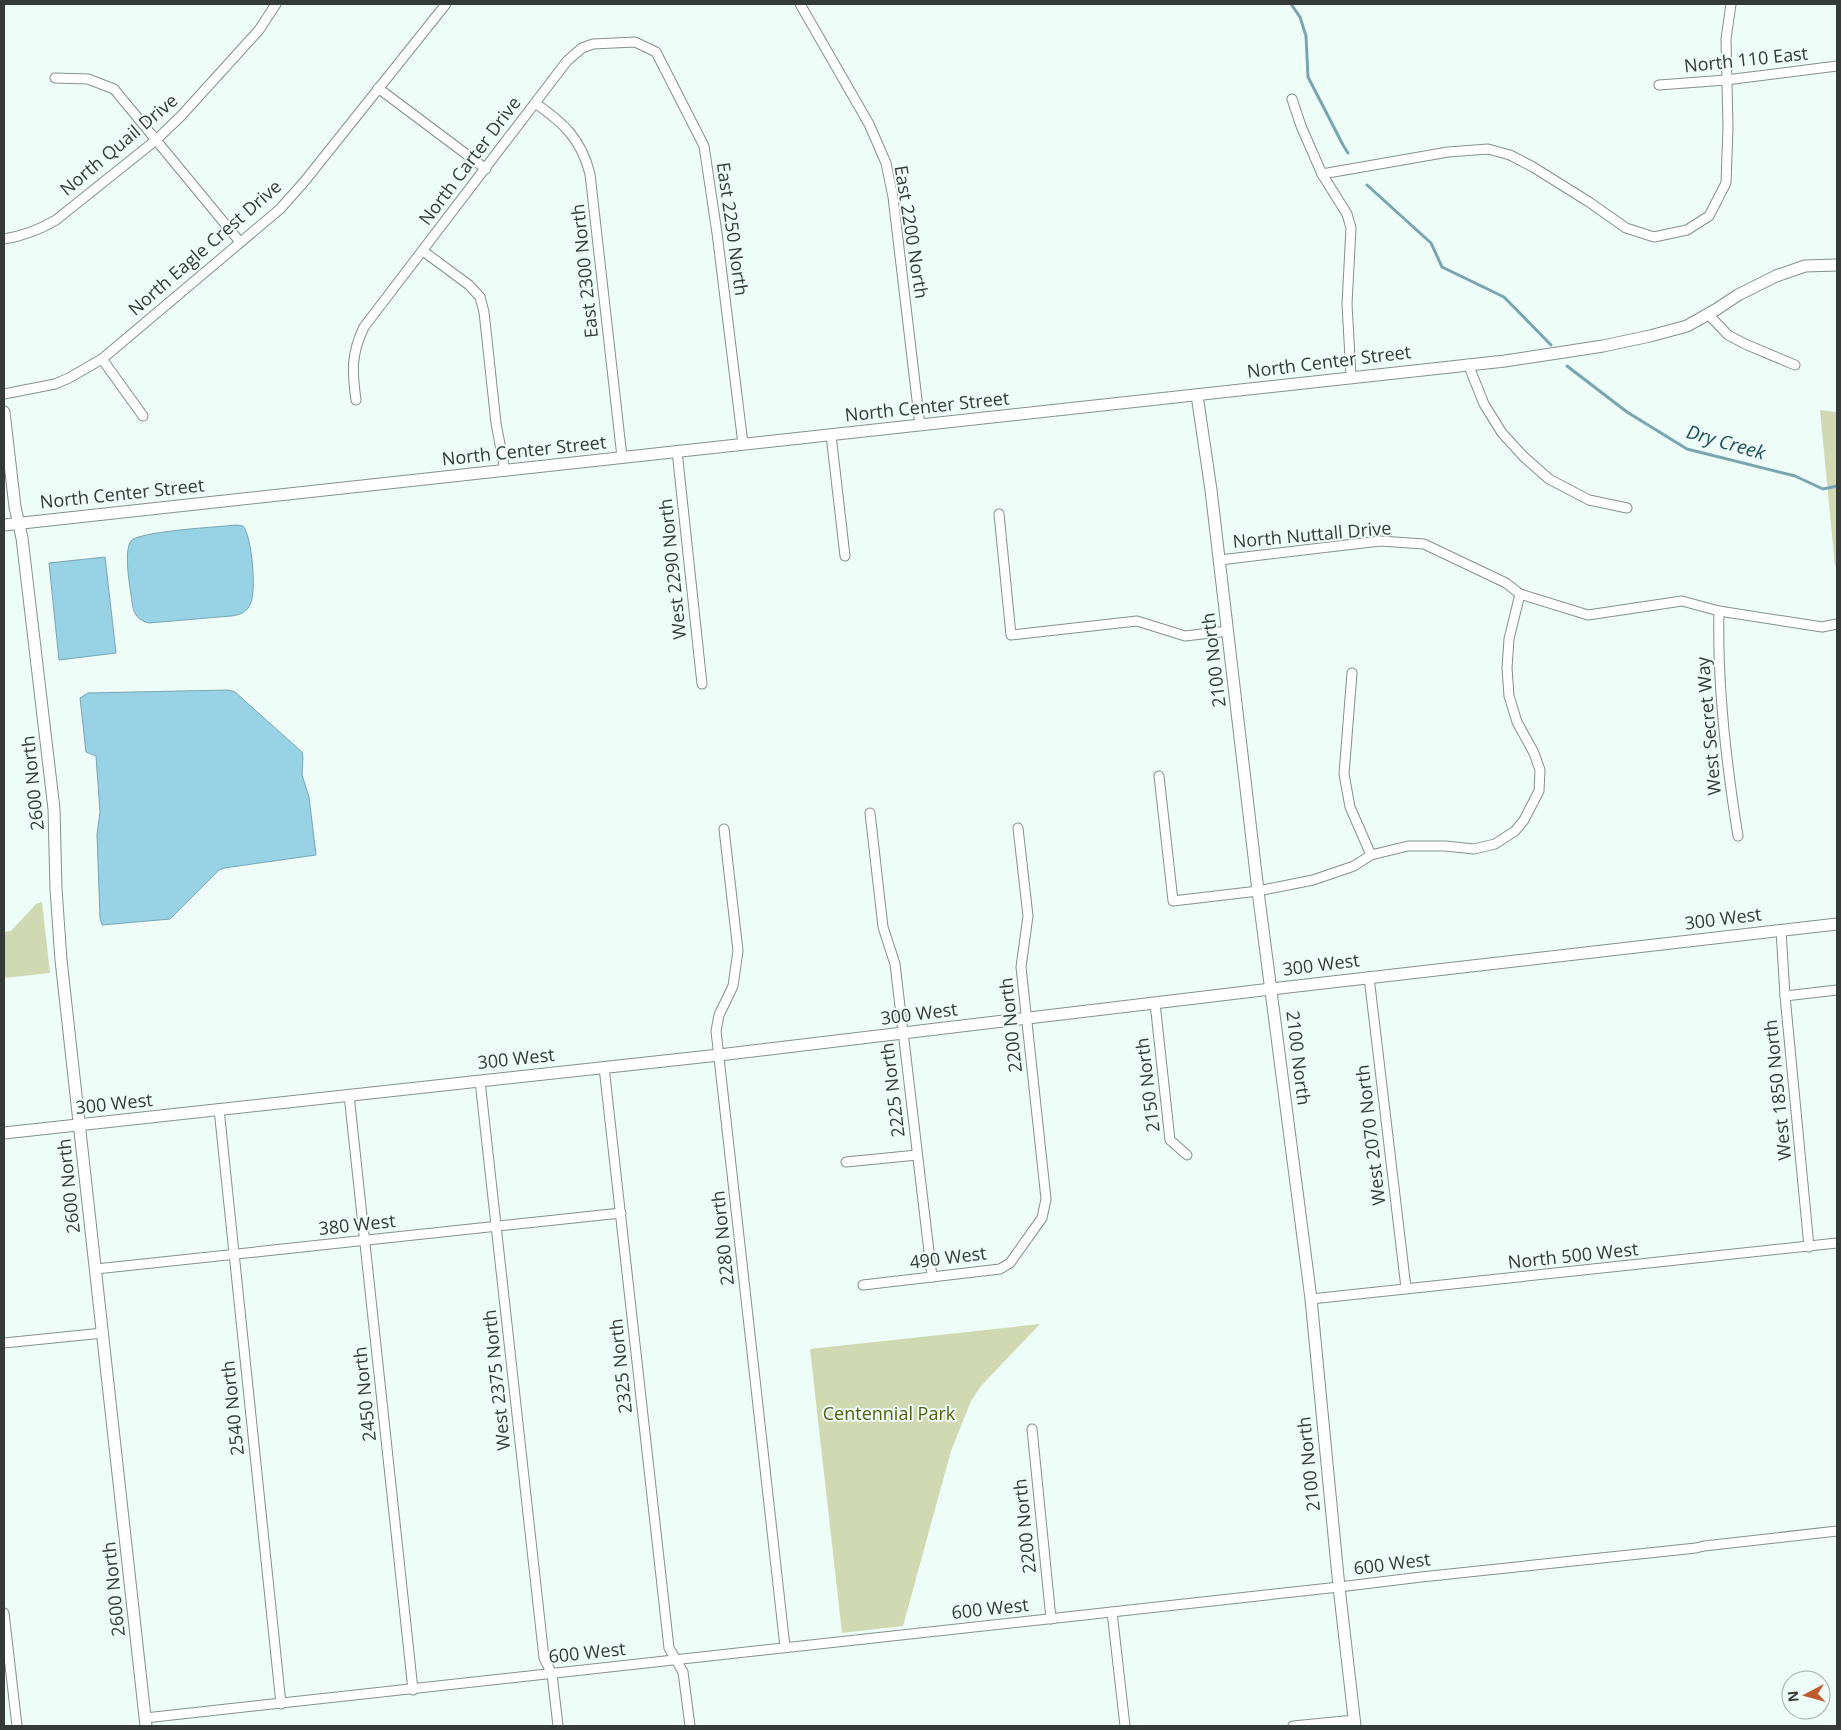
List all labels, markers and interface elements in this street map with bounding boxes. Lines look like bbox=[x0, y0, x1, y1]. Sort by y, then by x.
street label: North 110 East bbox=[1683, 41, 1809, 77]
street label: North Quail Drive bbox=[54, 88, 182, 201]
street label: North Carter Drive bbox=[413, 91, 525, 230]
street label: East 2250 North bbox=[712, 160, 754, 297]
street label: East 2200 North bbox=[890, 163, 934, 300]
street label: North Eagle Crest Drive bbox=[123, 174, 286, 320]
street label: East 2300 North bbox=[565, 203, 603, 339]
street label: North Center Street bbox=[1245, 339, 1412, 383]
street label: North Center Street bbox=[843, 385, 1010, 427]
water label: Dry Creek bbox=[1684, 418, 1769, 466]
street label: North Center Street bbox=[440, 429, 607, 471]
street label: North Center Street bbox=[38, 472, 205, 514]
street label: West 2290 North bbox=[653, 498, 691, 641]
street label: North Nuttall Drive bbox=[1232, 515, 1392, 553]
street label: 2100 North bbox=[1195, 611, 1231, 709]
street label: West Secret Way bbox=[1690, 655, 1726, 796]
street label: 2600 North bbox=[15, 735, 49, 832]
street label: 300 West bbox=[1683, 901, 1763, 935]
street label: 300 West bbox=[1281, 947, 1361, 981]
street label: 2200 North bbox=[993, 977, 1027, 1074]
street label: 300 West bbox=[879, 996, 959, 1030]
street label: 2100 North bbox=[1281, 1009, 1317, 1107]
street label: West 1850 North bbox=[1758, 1019, 1796, 1162]
street label: 2150 North bbox=[1129, 1036, 1165, 1134]
street label: 2225 North bbox=[874, 1041, 910, 1139]
street label: 300 West bbox=[476, 1042, 556, 1074]
street label: West 2070 North bbox=[1349, 1063, 1391, 1207]
street label: 300 West bbox=[74, 1087, 154, 1119]
street label: 2600 North bbox=[51, 1138, 85, 1235]
street label: 2280 North bbox=[705, 1190, 739, 1287]
street label: 380 West bbox=[317, 1208, 397, 1240]
street label: North 500 West bbox=[1506, 1236, 1639, 1274]
street label: 490 West bbox=[908, 1240, 988, 1274]
street label: West 2375 North bbox=[477, 1309, 515, 1452]
street label: 2325 North bbox=[603, 1318, 637, 1415]
street label: 2450 North bbox=[347, 1346, 381, 1443]
street label: 2540 North bbox=[215, 1360, 249, 1457]
park label: Centennial Park bbox=[823, 1401, 956, 1425]
street label: 2100 North bbox=[1291, 1416, 1325, 1513]
street label: 2200 North bbox=[1007, 1478, 1041, 1575]
street label: 2600 North bbox=[96, 1541, 130, 1638]
street label: 600 West bbox=[1352, 1546, 1432, 1580]
street label: 600 West bbox=[950, 1592, 1030, 1624]
street label: 600 West bbox=[547, 1636, 627, 1668]
north arrow bbox=[1781, 1670, 1831, 1720]
text: N bbox=[1783, 1690, 1803, 1703]

